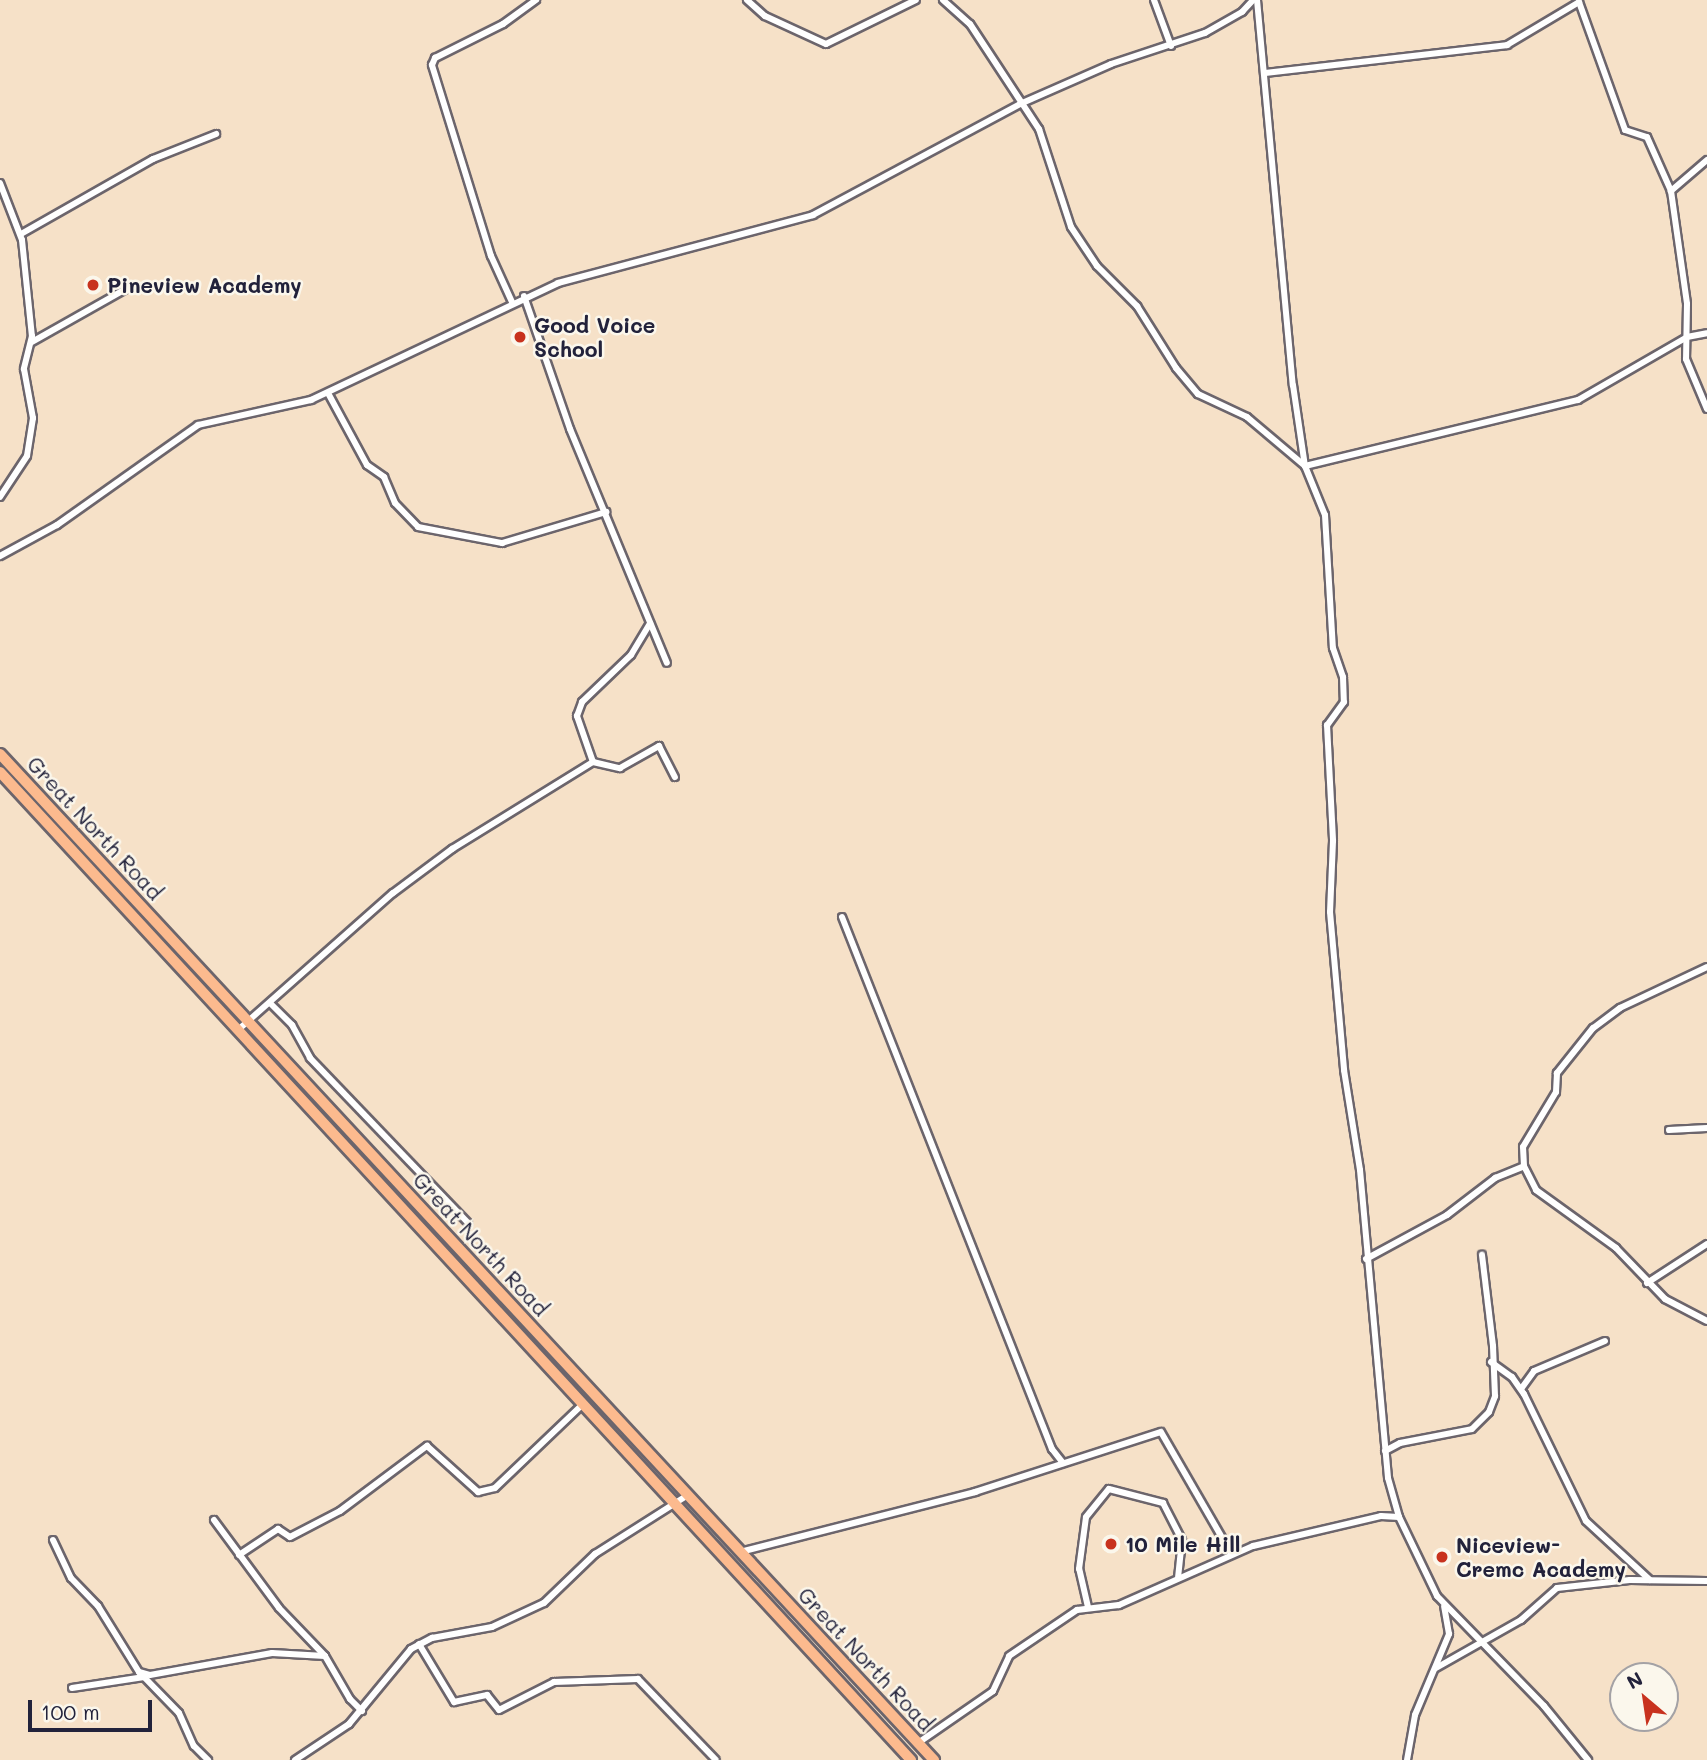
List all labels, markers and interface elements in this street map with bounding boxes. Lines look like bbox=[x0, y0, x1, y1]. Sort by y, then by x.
place label: Pineview Academy bbox=[107, 272, 302, 298]
marker: Pineview Academy bbox=[85, 277, 101, 293]
place label: Good Voice School bbox=[534, 312, 655, 362]
marker: Good Voice School bbox=[512, 329, 528, 345]
street label: Great North Road bbox=[22, 751, 168, 905]
street label: Great North Road bbox=[408, 1167, 554, 1321]
place label: 10 Mile Hill bbox=[1125, 1531, 1241, 1557]
place label: Niceview- Cremc Academy bbox=[1456, 1532, 1626, 1582]
marker: 10 Mile Hill bbox=[1103, 1536, 1119, 1552]
marker: Niceview- Cremc Academy bbox=[1434, 1549, 1450, 1565]
street label: Great North Road bbox=[793, 1582, 939, 1736]
north arrow bbox=[1609, 1662, 1679, 1732]
text: N bbox=[1622, 1666, 1647, 1694]
scale bar bbox=[32, 1686, 156, 1730]
text: 100 m bbox=[41, 1698, 100, 1725]

